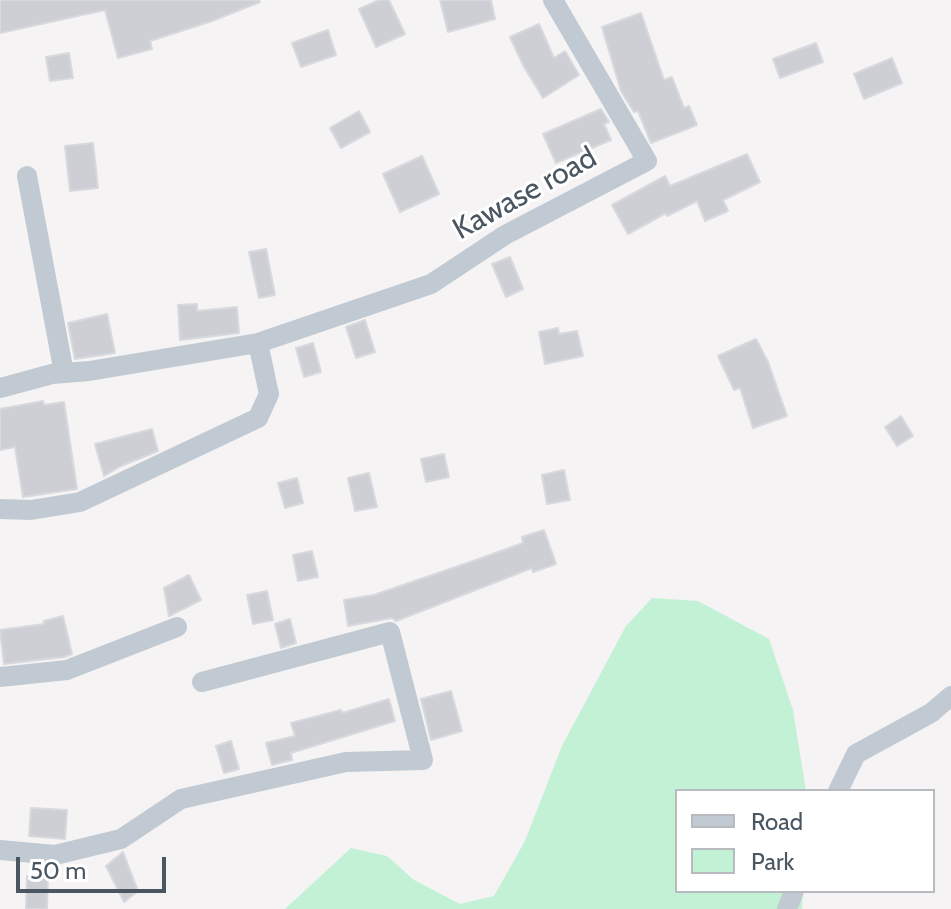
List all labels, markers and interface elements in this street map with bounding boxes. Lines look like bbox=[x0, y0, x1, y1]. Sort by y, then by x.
street label: Kawase road bbox=[447, 140, 603, 248]
legend bbox=[675, 789, 935, 893]
text: Road bbox=[751, 807, 803, 836]
scale bar bbox=[20, 841, 170, 891]
text: Park bbox=[751, 847, 794, 876]
text: 50 m bbox=[30, 856, 86, 885]

